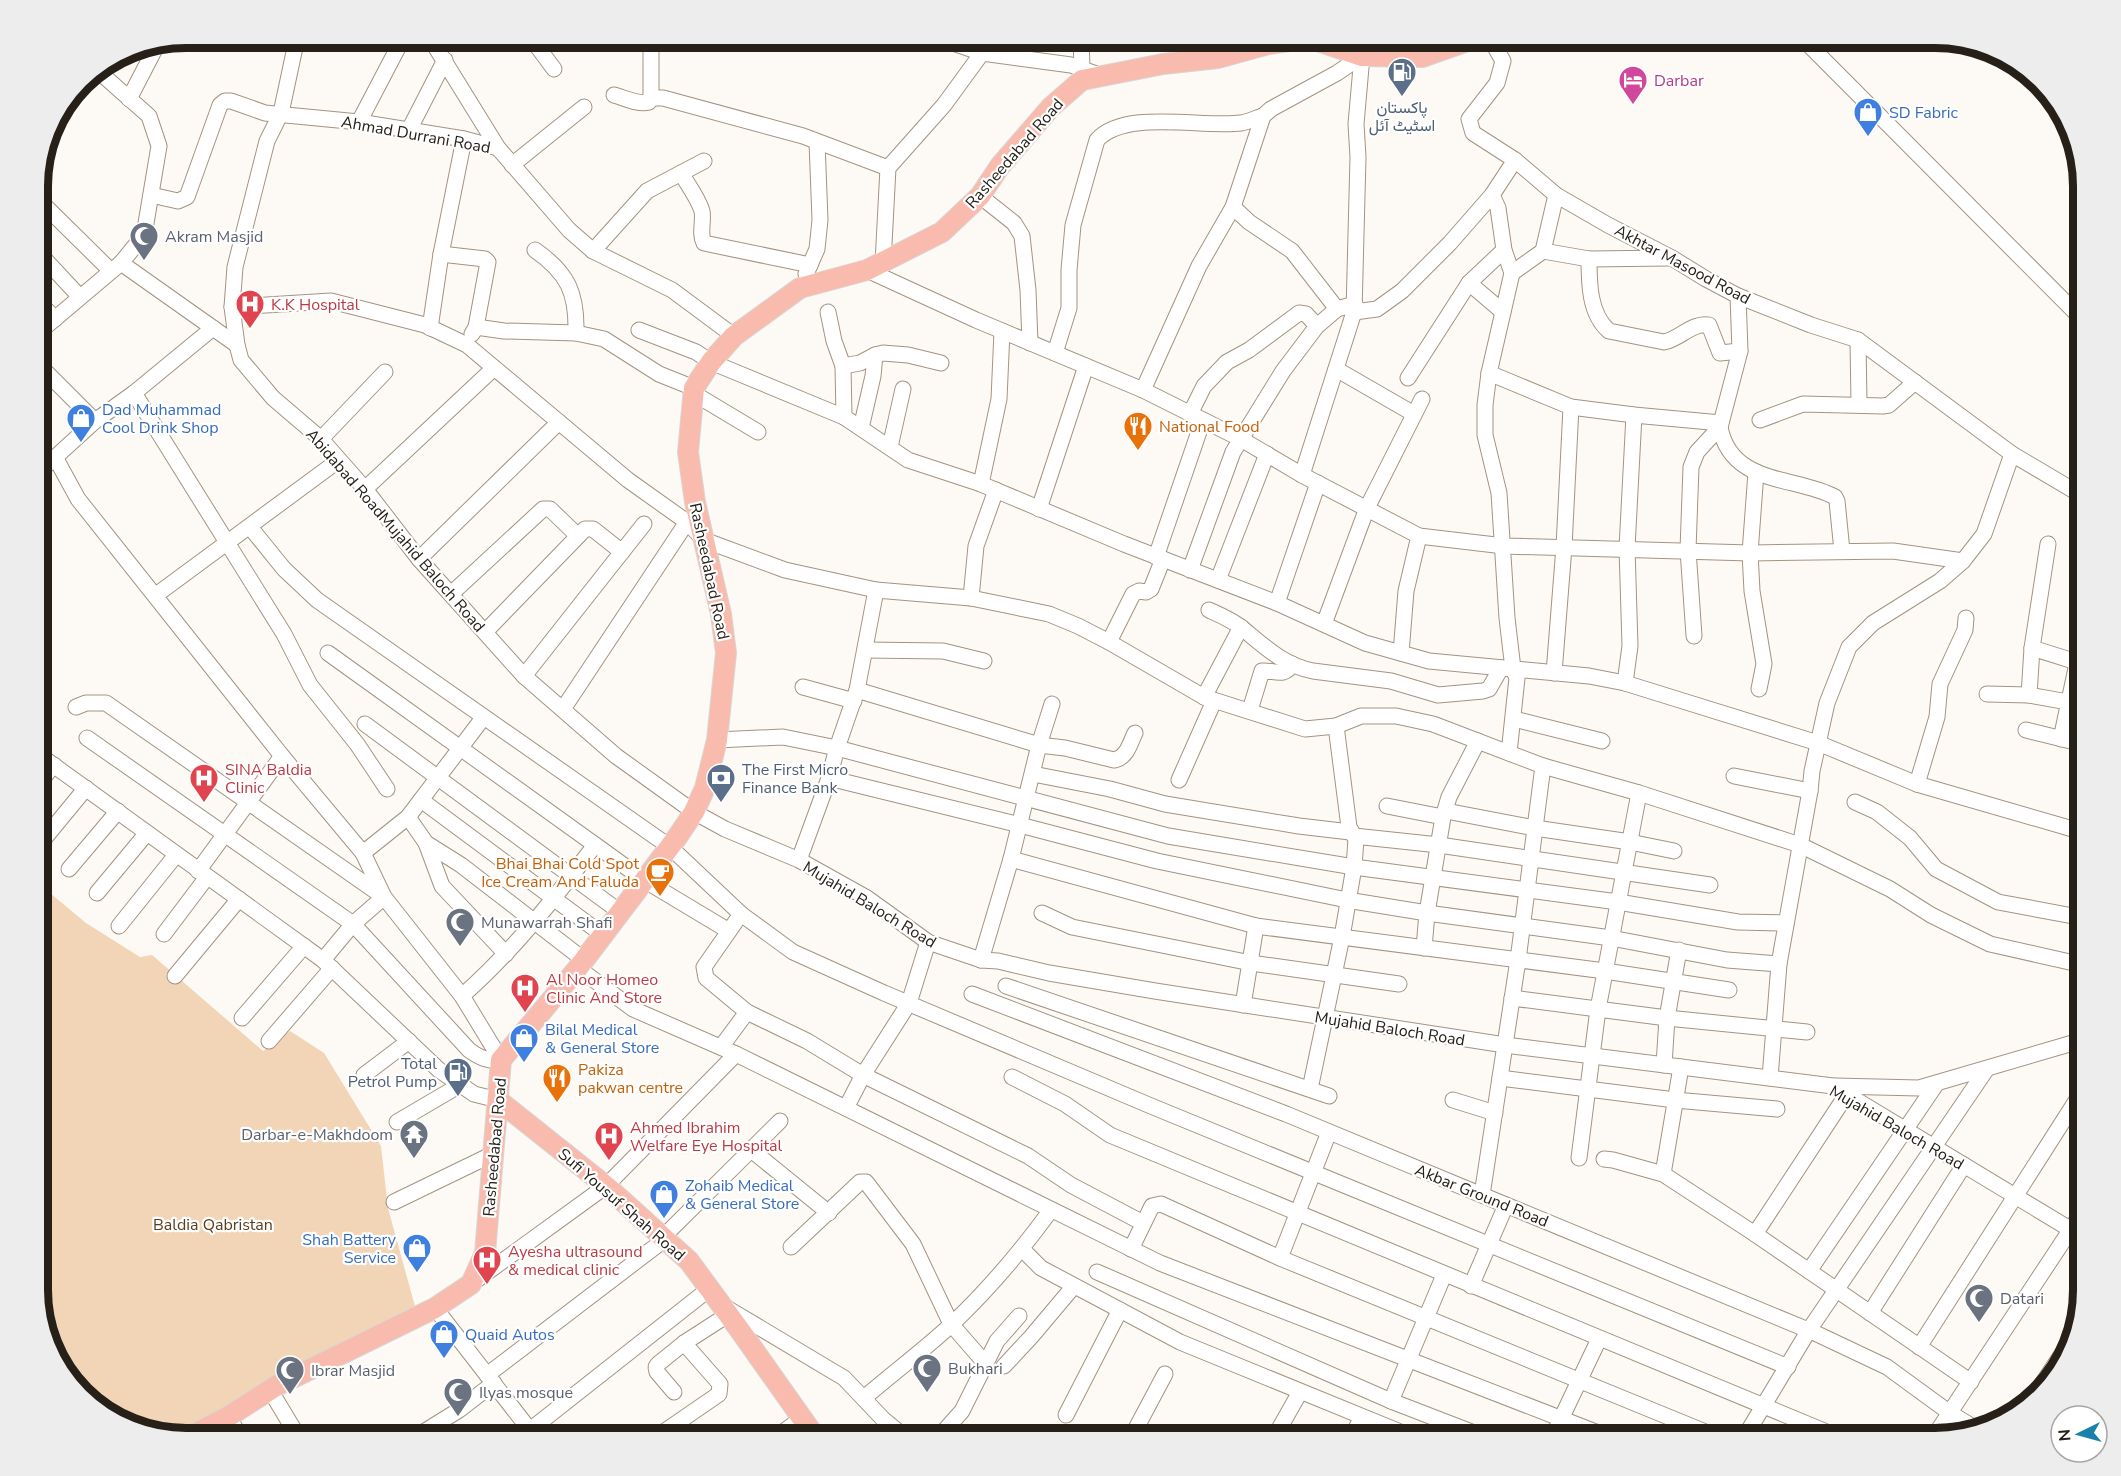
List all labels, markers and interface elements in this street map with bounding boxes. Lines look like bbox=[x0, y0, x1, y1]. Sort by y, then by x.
fuel station icon: پاکستان اسٹیٹ آئل bbox=[1386, 56, 1418, 98]
hotel icon: Darbar bbox=[1617, 64, 1649, 106]
place label: Darbar bbox=[1654, 70, 1704, 92]
street label: Rasheedabad Road bbox=[961, 94, 1069, 213]
shop icon: SD Fabric bbox=[1852, 96, 1884, 138]
place label: پاکستان اسٹیٹ آئل bbox=[1369, 97, 1435, 137]
place label: SD Fabric bbox=[1889, 102, 1959, 124]
street label: Ahmad Durrani Road bbox=[339, 111, 492, 159]
mosque icon: Akram Masjid bbox=[128, 220, 160, 262]
street label: Akhtar Masood Road bbox=[1611, 220, 1754, 310]
place label: Akram Masjid bbox=[165, 226, 263, 248]
hospital icon: K.K Hospital bbox=[234, 288, 266, 330]
place label: K.K Hospital bbox=[271, 294, 360, 316]
place label: Dad Muhammad Cool Drink Shop bbox=[102, 399, 221, 439]
shop icon: Dad Muhammad Cool Drink Shop bbox=[65, 402, 97, 444]
restaurant icon: National Food bbox=[1122, 410, 1154, 452]
place label: National Food bbox=[1159, 416, 1260, 438]
street label: Abidabad RoadMujahid Baloch Road bbox=[301, 424, 490, 637]
street label: Rasheedabad Road bbox=[684, 501, 734, 642]
place label: SINA Baldia Clinic bbox=[225, 759, 312, 799]
place label: The First Micro Finance Bank bbox=[742, 759, 848, 799]
hospital icon: SINA Baldia Clinic bbox=[188, 762, 220, 804]
bank icon: The First Micro Finance Bank bbox=[705, 762, 737, 804]
place label: Bhai Bhai Cold Spot Ice Cream And Faluda bbox=[481, 853, 639, 893]
cafe icon: Bhai Bhai Cold Spot Ice Cream And Faluda bbox=[644, 856, 676, 898]
street label: Mujahid Baloch Road bbox=[799, 856, 940, 953]
mosque icon: Munawarrah Shafi bbox=[444, 906, 476, 948]
place label: Munawarrah Shafi bbox=[481, 912, 612, 934]
place label: Al Noor Homeo Clinic And Store bbox=[546, 969, 662, 1009]
hospital icon: Al Noor Homeo Clinic And Store bbox=[509, 972, 541, 1014]
street label: Mujahid Baloch Road bbox=[1313, 1006, 1467, 1052]
place label: Bilal Medical & General Store bbox=[545, 1019, 659, 1059]
shop icon: Bilal Medical & General Store bbox=[508, 1022, 540, 1064]
place label: Total Petrol Pump bbox=[348, 1053, 437, 1093]
fuel station icon: Total Petrol Pump bbox=[442, 1056, 474, 1098]
place label: Pakiza pakwan centre bbox=[578, 1059, 683, 1099]
restaurant icon: Pakiza pakwan centre bbox=[541, 1062, 573, 1104]
street label: Rasheedabad Road bbox=[478, 1077, 512, 1217]
street label: Mujahid Baloch Road bbox=[1825, 1080, 1968, 1175]
place label: Ahmed Ibrahim Welfare Eye Hospital bbox=[630, 1117, 783, 1157]
temple icon: Darbar-e-Makhdoom bbox=[398, 1118, 430, 1160]
hospital icon: Ahmed Ibrahim Welfare Eye Hospital bbox=[593, 1120, 625, 1162]
place label: Darbar-e-Makhdoom bbox=[241, 1124, 393, 1146]
street label: Sufi Yousuf Shah Road bbox=[553, 1143, 690, 1266]
street label: Akbar Ground Road bbox=[1412, 1159, 1552, 1233]
place label: Zohaib Medical & General Store bbox=[685, 1175, 799, 1215]
shop icon: Zohaib Medical & General Store bbox=[648, 1178, 680, 1220]
park label: Baldia Qabristan bbox=[153, 1214, 273, 1236]
place label: Shah Battery Service bbox=[302, 1229, 397, 1269]
shop icon: Shah Battery Service bbox=[401, 1232, 433, 1274]
place label: Ayesha ultrasound & medical clinic bbox=[508, 1241, 643, 1281]
hospital icon: Ayesha ultrasound & medical clinic bbox=[471, 1244, 503, 1286]
mosque icon: Datari bbox=[1963, 1282, 1995, 1324]
place label: Datari bbox=[2000, 1288, 2044, 1310]
shop icon: Quaid Autos bbox=[428, 1318, 460, 1360]
place label: Quaid Autos bbox=[465, 1324, 555, 1346]
mosque icon: Bukhari bbox=[911, 1352, 943, 1394]
mosque icon: Ibrar Masjid bbox=[274, 1354, 306, 1396]
place label: Bukhari bbox=[948, 1358, 1003, 1380]
place label: Ibrar Masjid bbox=[311, 1360, 395, 1382]
mosque icon: Ilyas mosque bbox=[442, 1376, 474, 1418]
place label: Ilyas mosque bbox=[479, 1382, 573, 1404]
north arrow bbox=[2049, 1404, 2109, 1464]
text: N bbox=[2054, 1428, 2077, 1442]

